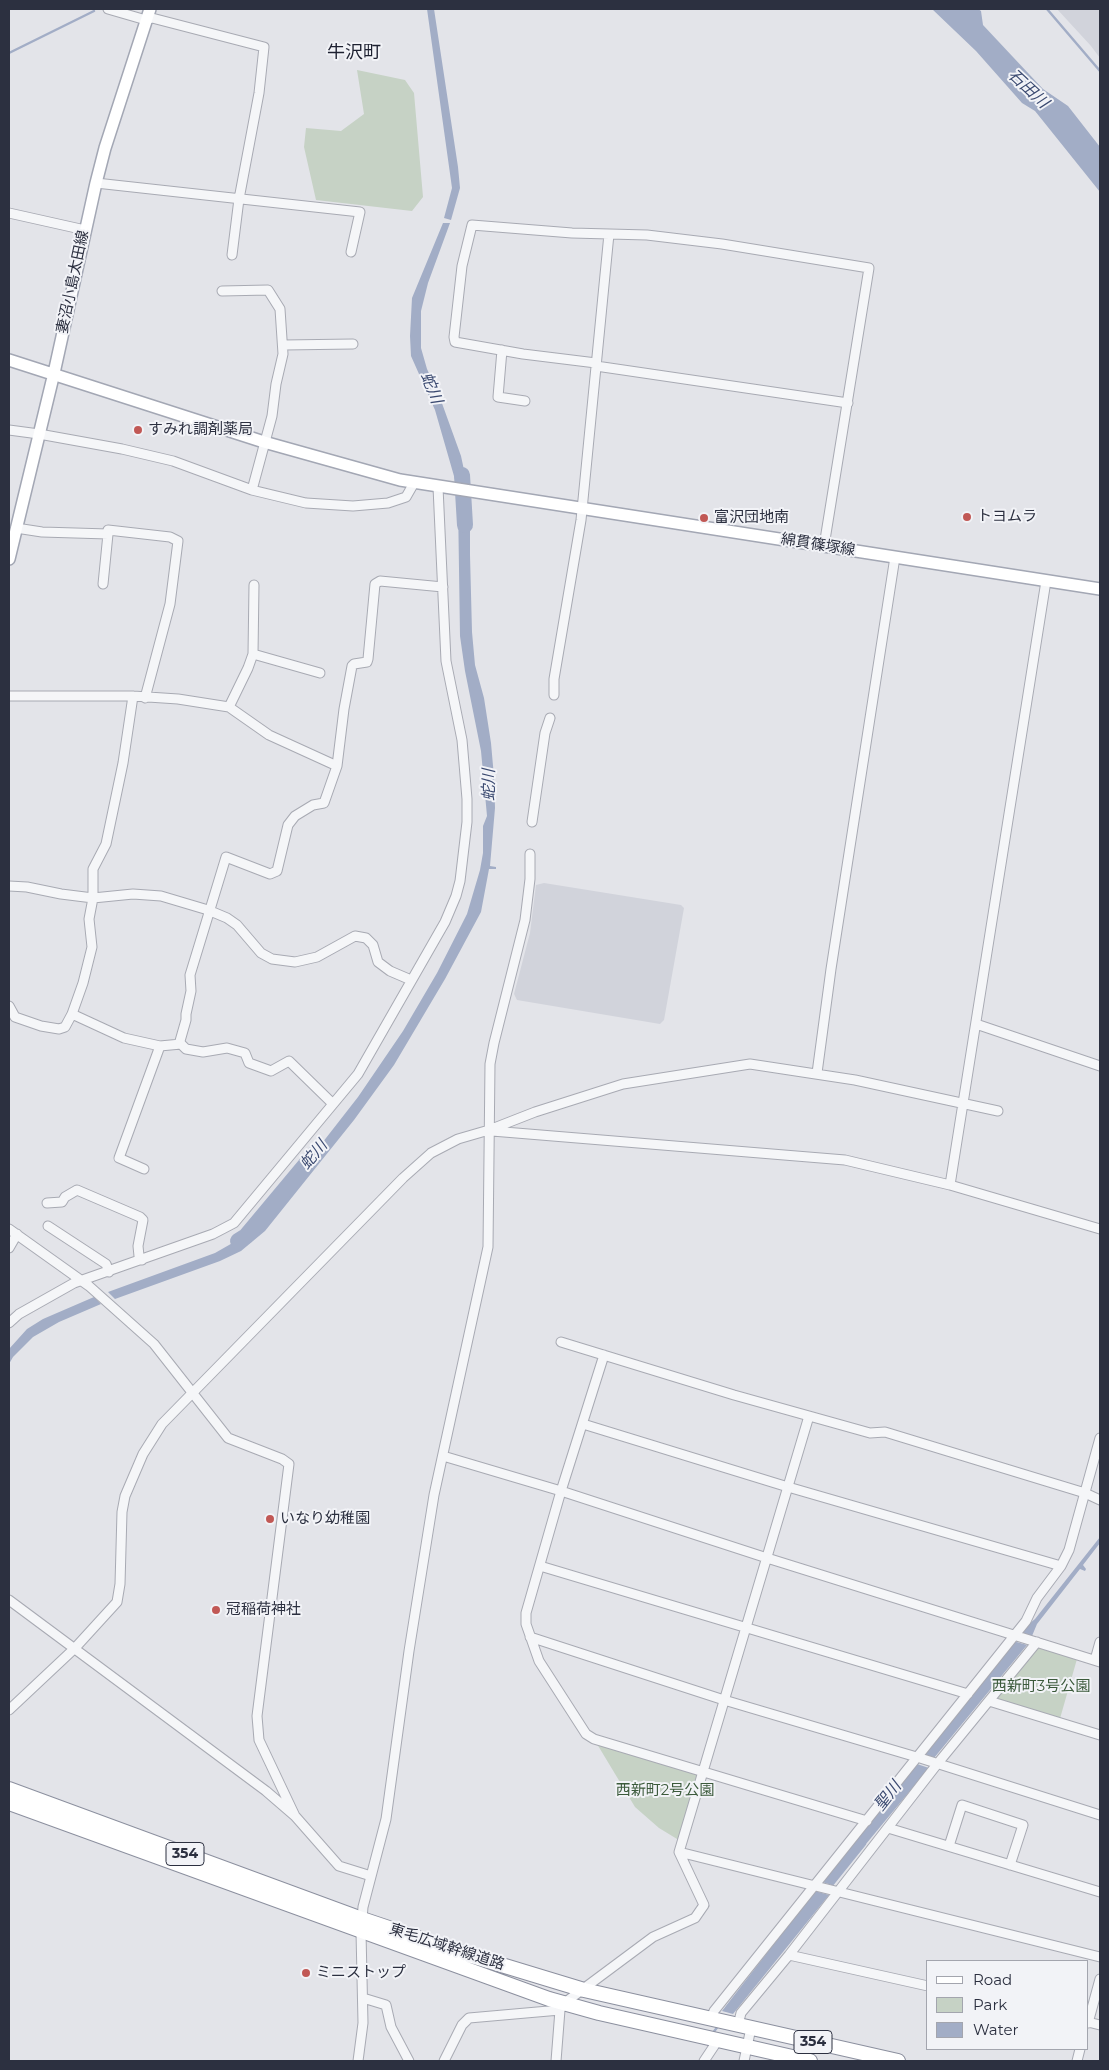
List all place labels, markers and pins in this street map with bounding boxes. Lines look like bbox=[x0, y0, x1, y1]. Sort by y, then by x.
place label: すみれ調剤薬局 bbox=[148, 421, 253, 439]
marker: すみれ調剤薬局 bbox=[132, 424, 144, 436]
place label: トヨムラ bbox=[977, 508, 1037, 526]
place label: 富沢団地南 bbox=[714, 509, 789, 527]
marker: トヨムラ bbox=[961, 511, 973, 523]
marker: 富沢団地南 bbox=[698, 512, 710, 524]
place label: いなり幼稚園 bbox=[280, 1510, 370, 1528]
marker: いなり幼稚園 bbox=[264, 1513, 276, 1525]
place label: 冠稲荷神社 bbox=[226, 1601, 301, 1619]
marker: 冠稲荷神社 bbox=[210, 1604, 222, 1616]
place label: ミニストップ bbox=[316, 1964, 406, 1982]
marker: ミニストップ bbox=[300, 1967, 312, 1979]

